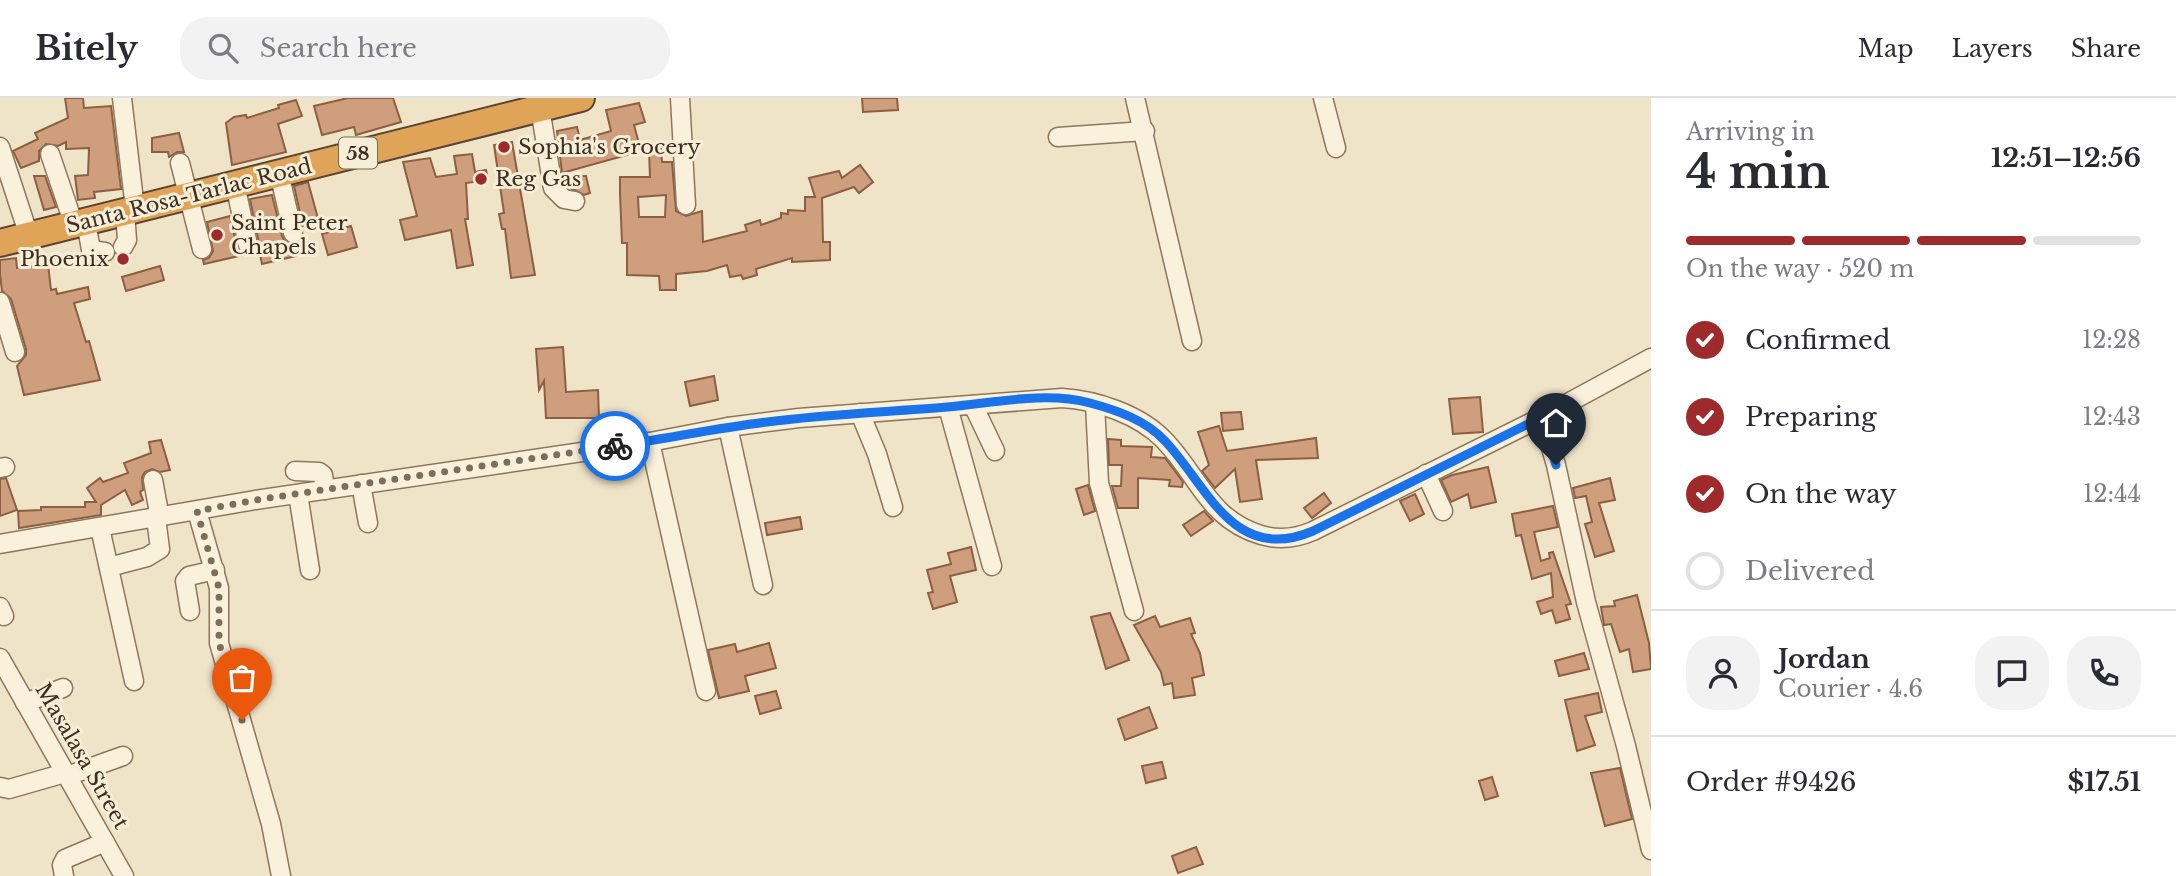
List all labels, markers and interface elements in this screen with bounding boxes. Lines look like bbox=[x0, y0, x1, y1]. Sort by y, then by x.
search box bbox=[180, 17, 670, 80]
text: Bitely bbox=[35, 28, 138, 69]
icon: search bbox=[204, 29, 242, 67]
text: Search here bbox=[260, 32, 417, 64]
text: Map bbox=[1858, 34, 1914, 63]
text: Layers bbox=[1952, 34, 2033, 63]
text: Share bbox=[2071, 34, 2141, 63]
text: Arriving in bbox=[1686, 118, 1815, 146]
place label: Sophia's Grocery bbox=[518, 134, 701, 160]
road number: 58 bbox=[339, 138, 377, 168]
marker: Sophia's Grocery bbox=[496, 139, 512, 155]
text: 12:51–12:56 bbox=[1991, 142, 2141, 174]
text: 4 min bbox=[1686, 143, 1830, 200]
street label: Santa Rosa-Tarlac Road bbox=[63, 153, 315, 239]
place label: Reg Gas bbox=[495, 166, 581, 192]
marker: Reg Gas bbox=[473, 171, 489, 187]
place label: Saint Peter Chapels bbox=[231, 210, 348, 260]
marker: Saint Peter Chapels bbox=[209, 227, 225, 243]
place label: Phoenix bbox=[20, 246, 109, 272]
marker: Phoenix bbox=[115, 251, 131, 267]
text: On the way · 520 m bbox=[1686, 255, 1914, 283]
icon: check bbox=[1686, 321, 1724, 359]
text: Confirmed bbox=[1745, 324, 1890, 356]
text: 12:28 bbox=[2082, 326, 2141, 354]
pin bbox=[1526, 393, 1586, 465]
icon: check bbox=[1686, 398, 1724, 436]
text: Preparing bbox=[1745, 401, 1877, 433]
text: 12:43 bbox=[2082, 403, 2141, 431]
icon: home bbox=[1537, 404, 1575, 442]
courier bbox=[580, 411, 650, 481]
icon: bike bbox=[596, 427, 634, 465]
icon: check bbox=[1686, 475, 1724, 513]
text: On the way bbox=[1745, 478, 1897, 510]
text: 12:44 bbox=[2083, 480, 2141, 508]
text: Delivered bbox=[1745, 555, 1875, 587]
button: person bbox=[1686, 636, 1760, 710]
button: chat bbox=[1975, 636, 2049, 710]
button: phone bbox=[2067, 636, 2141, 710]
text: Jordan bbox=[1778, 643, 1870, 675]
pin bbox=[212, 648, 272, 720]
icon: bag bbox=[223, 659, 261, 697]
text: Courier · 4.6 bbox=[1778, 675, 1923, 703]
street label: Masalasa Street bbox=[30, 678, 134, 834]
text: Order #9426 bbox=[1686, 766, 1856, 798]
text: $17.51 bbox=[2067, 766, 2141, 798]

